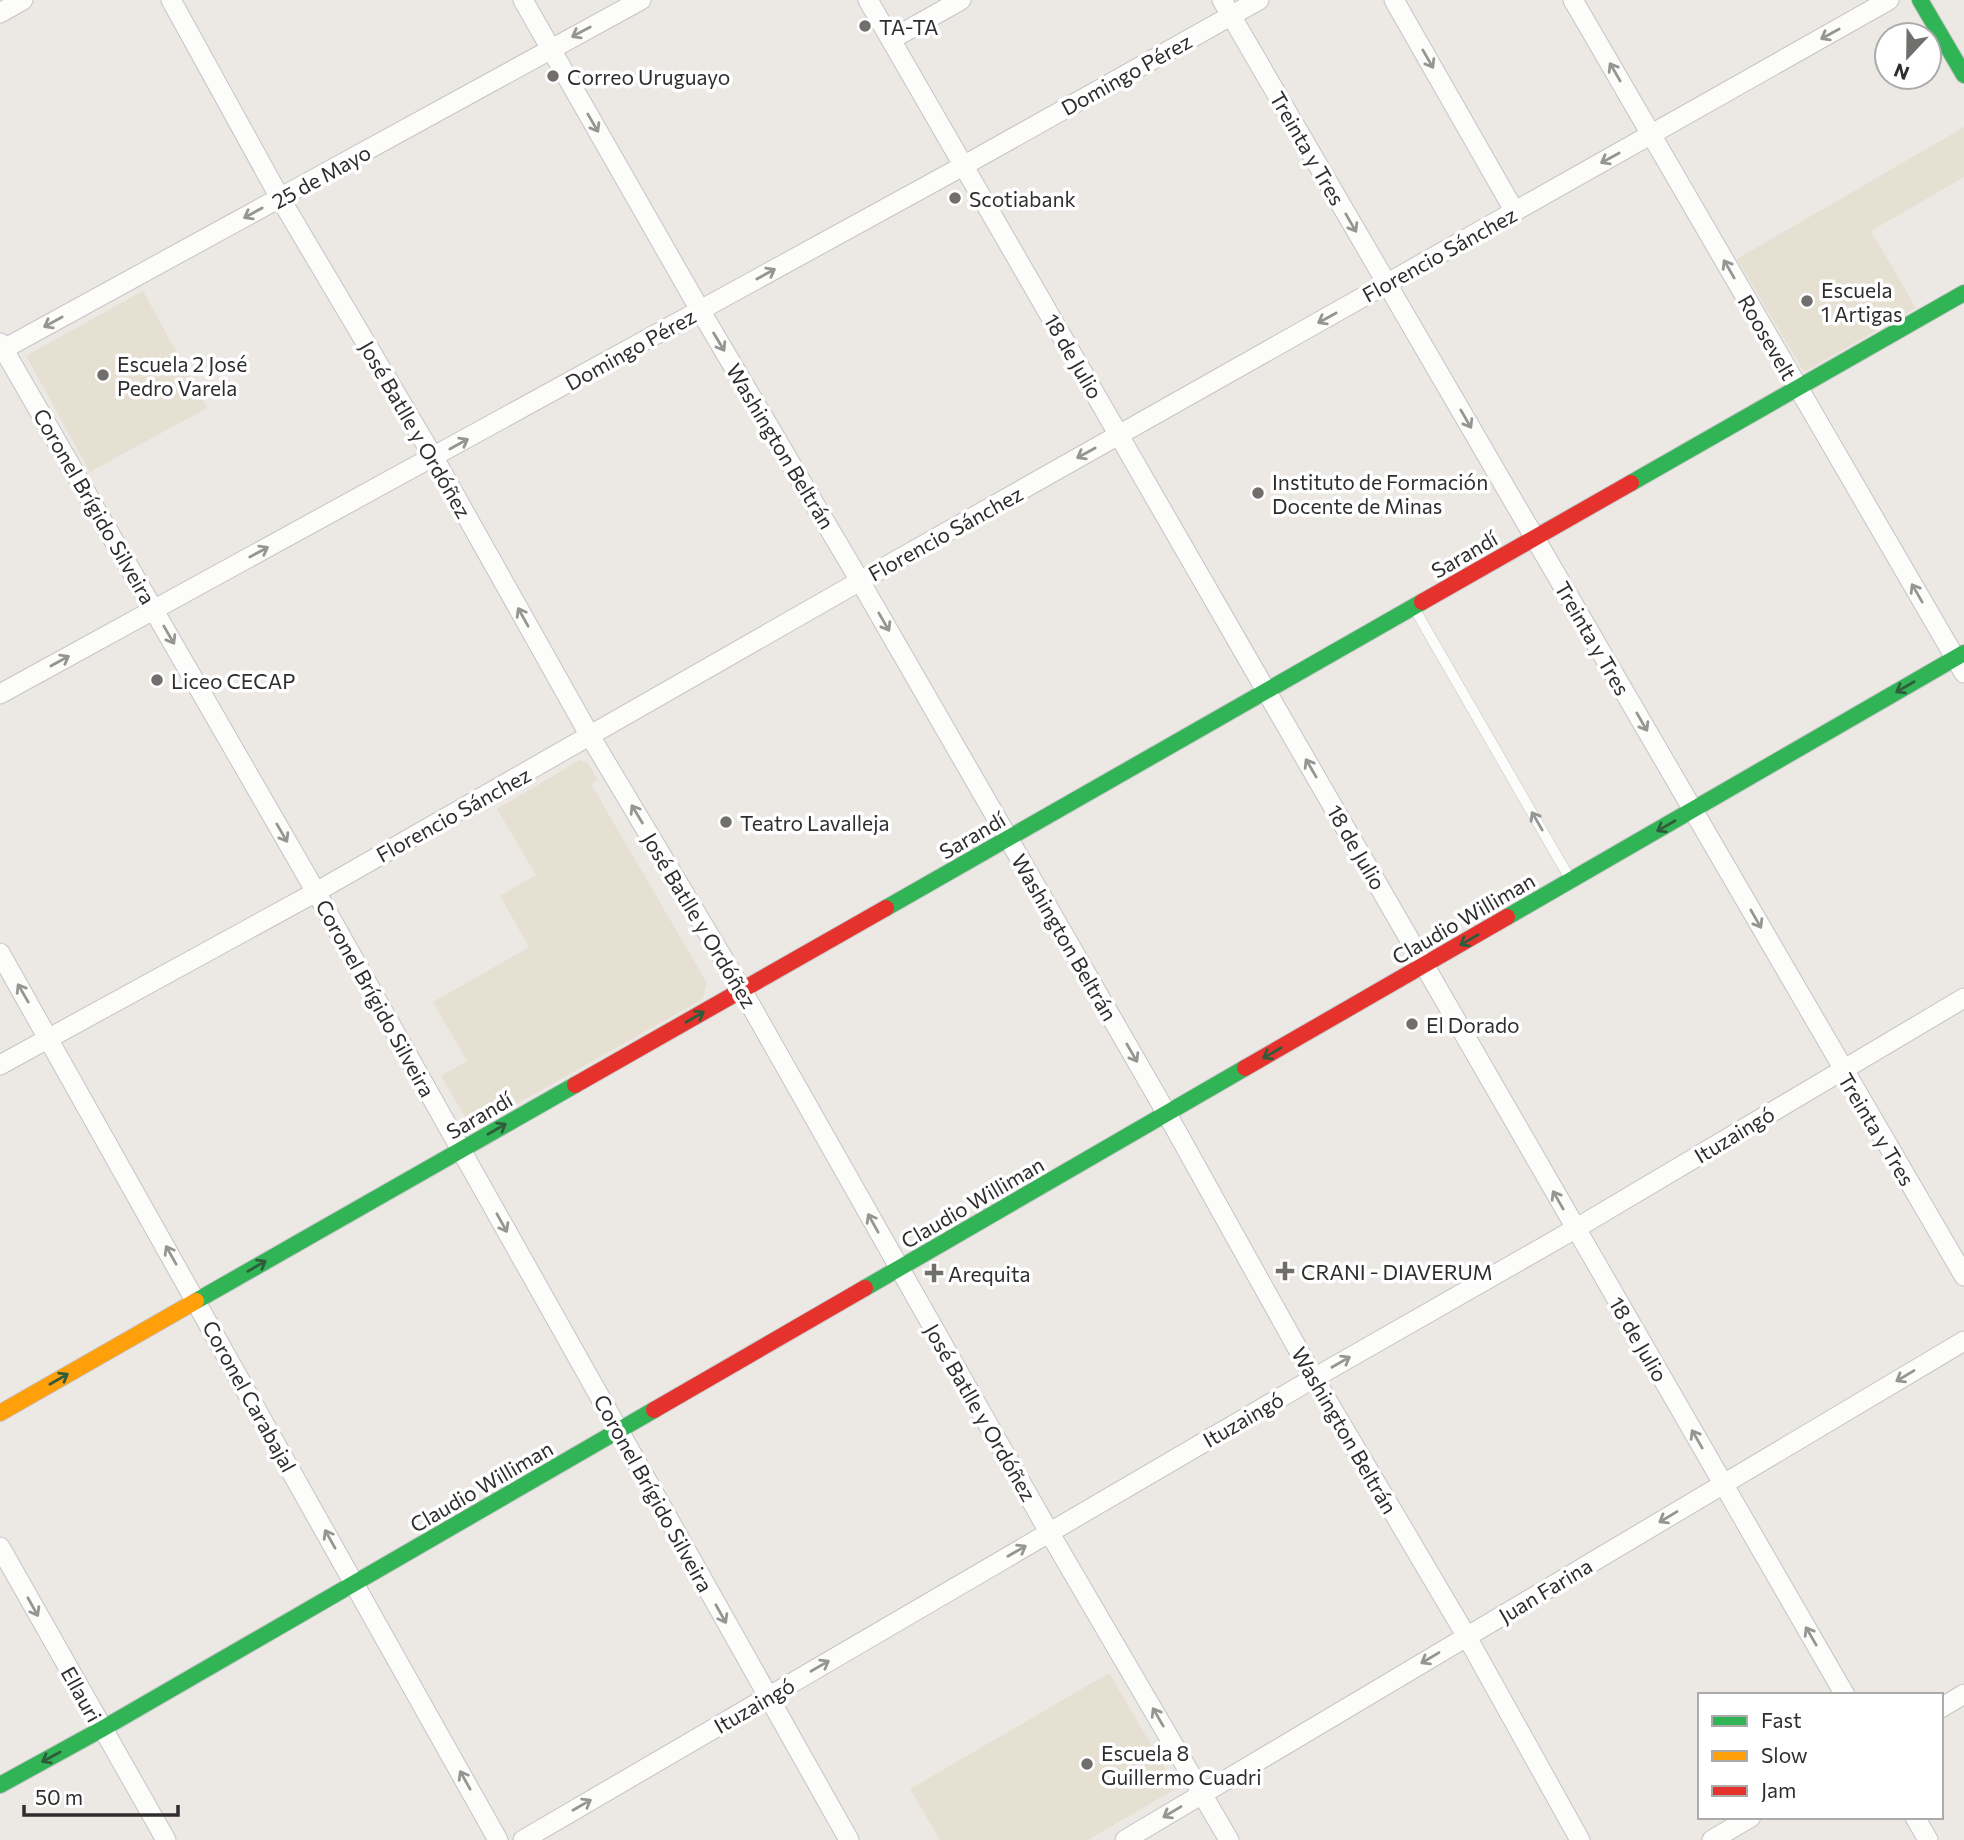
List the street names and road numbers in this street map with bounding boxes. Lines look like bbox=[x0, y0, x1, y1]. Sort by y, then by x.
street label: Domingo Pérez bbox=[1057, 28, 1195, 120]
street label: Treinta y Tres bbox=[1265, 87, 1351, 209]
street label: 25 de Mayo bbox=[267, 139, 375, 213]
street label: Florencio Sánchez bbox=[1357, 201, 1521, 307]
street label: Roosevelt bbox=[1734, 290, 1802, 384]
street label: Domingo Pérez bbox=[561, 303, 699, 395]
street label: 18 de Julio bbox=[1040, 309, 1108, 403]
street label: José Batlle y Ordóñez bbox=[355, 336, 477, 522]
street label: Washington Beltrán bbox=[722, 359, 840, 533]
street label: Coronel Brígido Silveira bbox=[29, 404, 161, 608]
street label: Florencio Sánchez bbox=[863, 480, 1027, 586]
street label: Sarandí bbox=[1427, 525, 1502, 583]
street label: Treinta y Tres bbox=[1550, 577, 1636, 699]
street label: Florencio Sánchez bbox=[371, 761, 535, 867]
street label: 18 de Julio bbox=[1323, 800, 1391, 894]
street label: Sarandí bbox=[935, 806, 1010, 864]
street label: José Batlle y Ordóñez bbox=[638, 828, 762, 1012]
street label: Washington Beltrán bbox=[1007, 849, 1123, 1025]
street label: Claudio Williman bbox=[1387, 867, 1539, 969]
street label: Coronel Brígido Silveira bbox=[311, 895, 441, 1101]
street label: Treinta y Tres bbox=[1834, 1068, 1920, 1190]
street label: Sarandí bbox=[442, 1086, 517, 1144]
street label: Ituzaingó bbox=[1690, 1100, 1778, 1168]
street label: Claudio Williman bbox=[896, 1151, 1048, 1253]
street label: 18 de Julio bbox=[1605, 1292, 1673, 1386]
street label: Coronel Carabajal bbox=[198, 1316, 302, 1476]
street label: José Batlle y Ordóñez bbox=[920, 1319, 1042, 1505]
street label: Washington Beltrán bbox=[1287, 1342, 1403, 1518]
street label: Ituzaingó bbox=[1198, 1386, 1288, 1452]
street label: Coronel Brígido Silveira bbox=[589, 1390, 719, 1596]
street label: Claudio Williman bbox=[405, 1435, 557, 1537]
street label: Juan Farina bbox=[1494, 1552, 1596, 1628]
street label: Ellauri bbox=[57, 1662, 107, 1726]
street label: Ituzaingó bbox=[709, 1672, 799, 1738]

